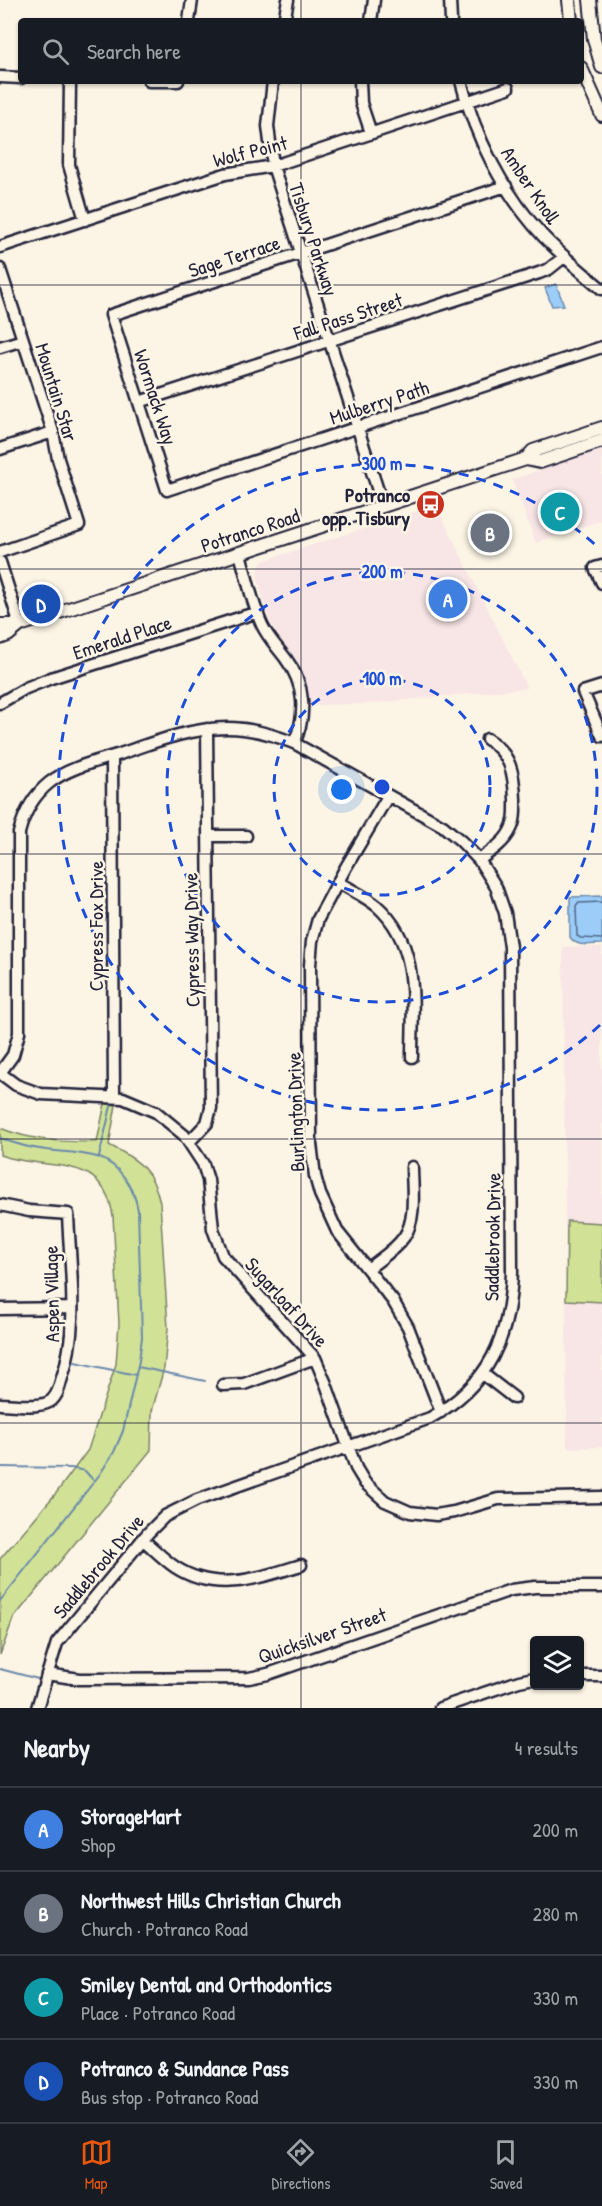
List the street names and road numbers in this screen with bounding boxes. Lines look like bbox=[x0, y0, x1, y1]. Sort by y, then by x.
street label: Wolf Point bbox=[210, 128, 291, 173]
street label: Amber Knoll bbox=[495, 141, 567, 229]
street label: Tisbury Parkway bbox=[283, 179, 345, 299]
street label: Sage Terrace bbox=[185, 229, 283, 283]
street label: Fall Pass Street bbox=[289, 285, 407, 347]
street label: Mountain Star bbox=[29, 340, 85, 445]
street label: Wormack Way bbox=[128, 346, 184, 448]
street label: Mulberry Path bbox=[326, 373, 432, 431]
street label: Potranco Road bbox=[197, 501, 303, 559]
street label: Emerald Place bbox=[69, 608, 175, 666]
street label: Cypress Fox Drive bbox=[82, 861, 109, 991]
street label: Cypress Way Drive bbox=[176, 872, 206, 1007]
street label: Burlington Drive bbox=[279, 1052, 311, 1172]
street label: Saddlebrook Drive bbox=[477, 1172, 507, 1301]
street label: Aspen Village bbox=[37, 1245, 65, 1343]
street label: Sugarloaf Drive bbox=[239, 1251, 335, 1353]
street label: Saddlebrook Drive bbox=[46, 1508, 150, 1624]
street label: Quicksilver Street bbox=[254, 1600, 391, 1670]

